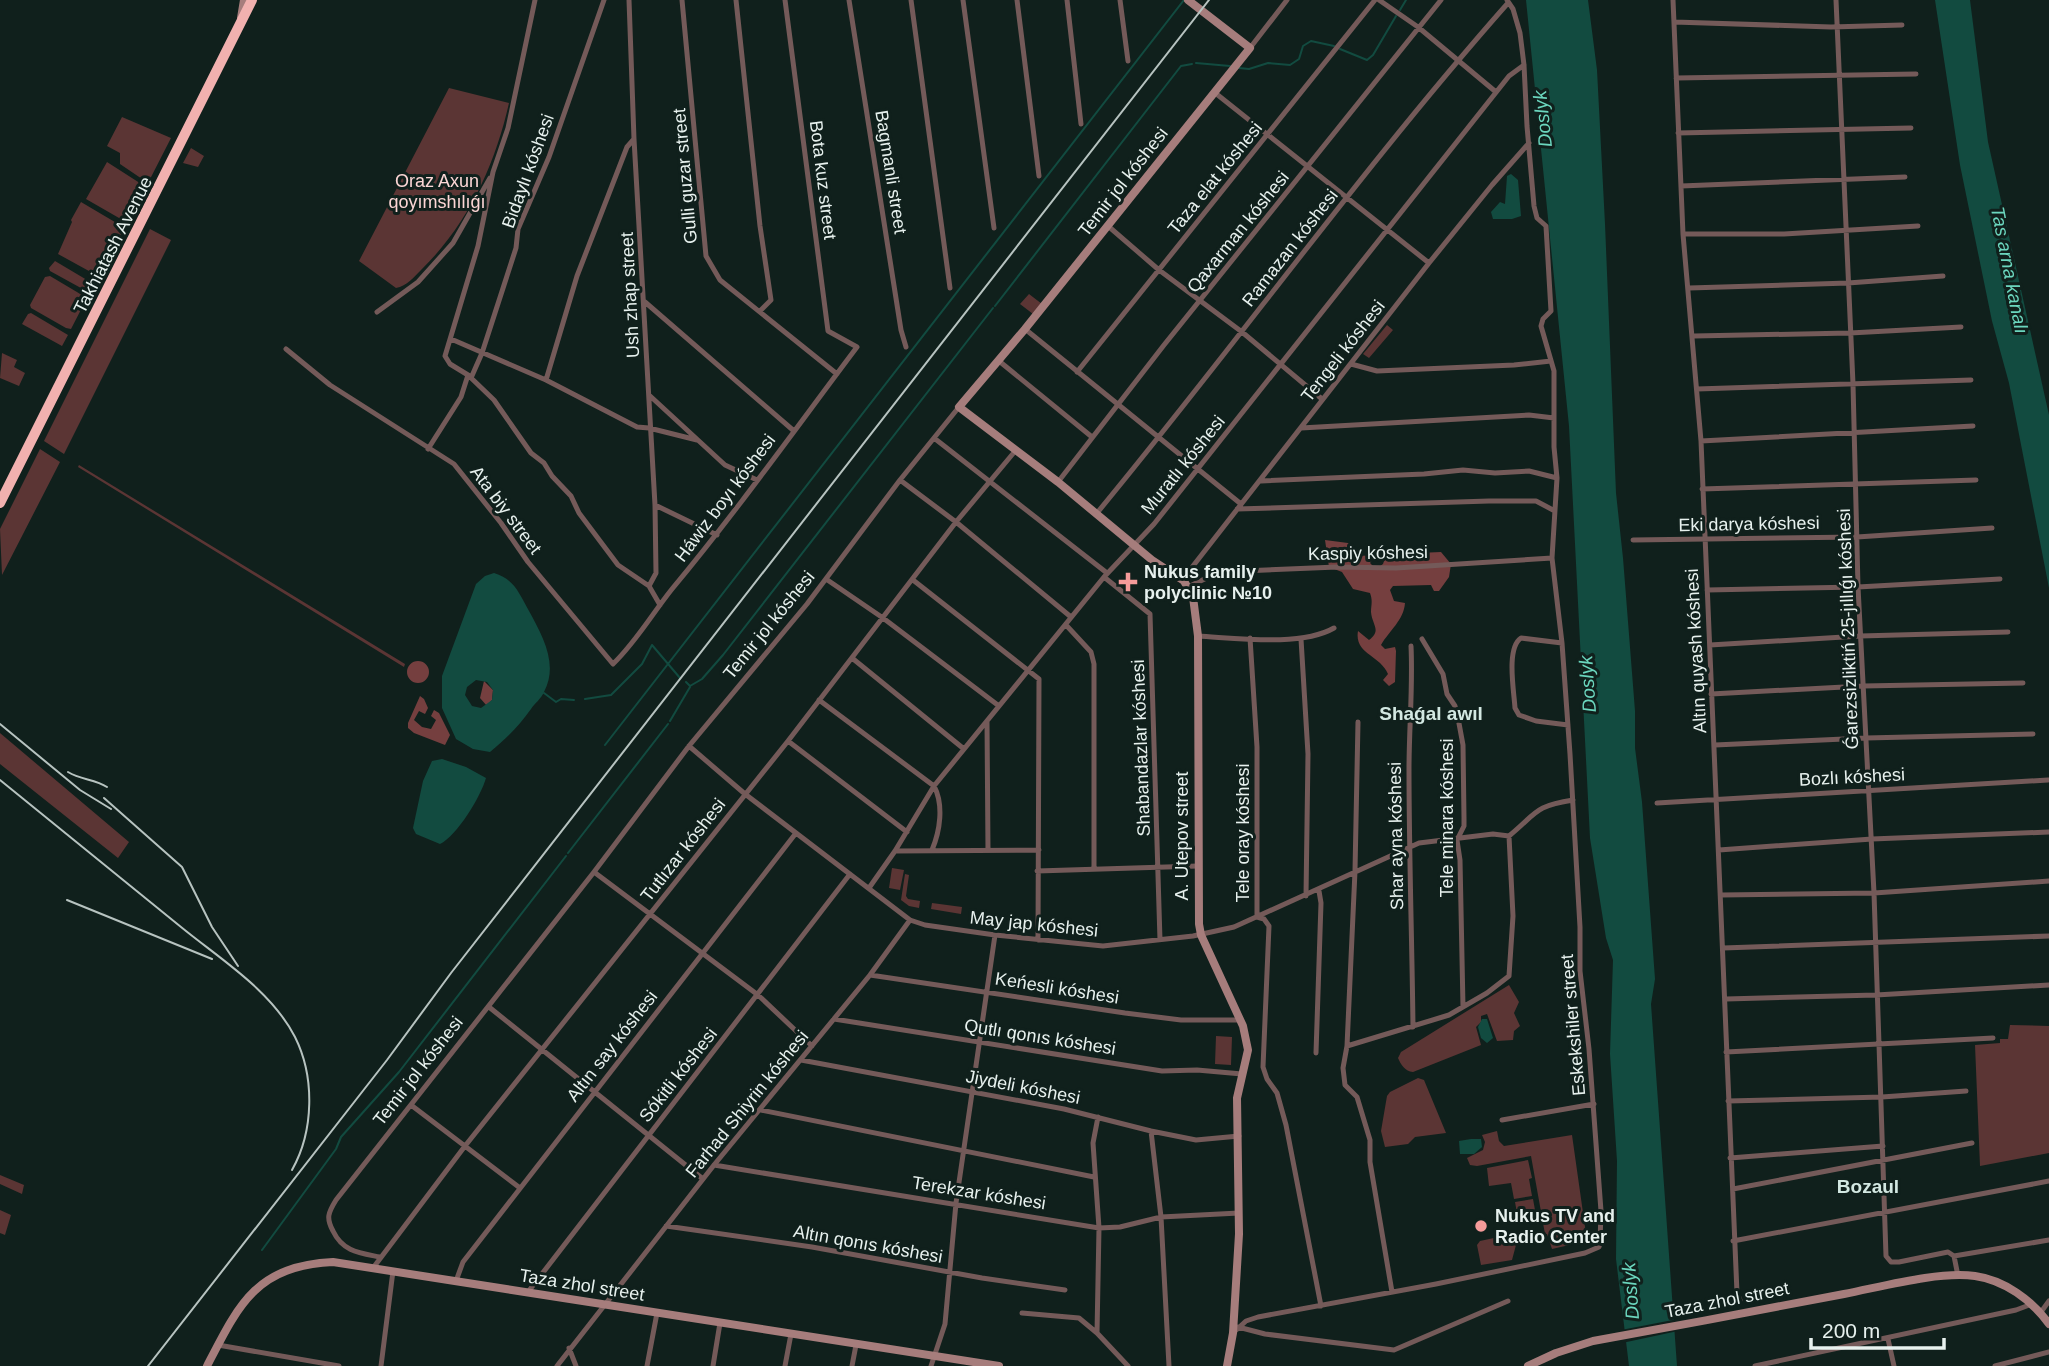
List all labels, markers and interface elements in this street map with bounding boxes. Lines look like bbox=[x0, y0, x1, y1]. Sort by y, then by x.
water label: Doslyk bbox=[1529, 88, 1556, 148]
street label: Gulli guzar street bbox=[669, 107, 701, 245]
street label: Bagmanli street bbox=[871, 109, 911, 235]
street label: Bidaylı kóshesi bbox=[498, 111, 558, 231]
street label: Taza elat kóshesi bbox=[1164, 118, 1266, 238]
street label: Bota kuz street bbox=[806, 119, 840, 241]
street label: Temir jol kóshesi bbox=[1074, 123, 1172, 241]
street label: Qaxarman kóshesi bbox=[1183, 167, 1293, 297]
park label: Oraz Axun qoyımshılıǵı bbox=[388, 171, 486, 212]
street label: Takhiatash Avenue bbox=[70, 173, 156, 317]
street label: Ramazan kóshesi bbox=[1238, 185, 1342, 311]
water label: Tas arna kanalı bbox=[1987, 205, 2032, 336]
street label: Ush zhap street bbox=[617, 232, 643, 358]
street label: Tengeli kóshesi bbox=[1297, 296, 1389, 406]
street label: Muratlı kóshesi bbox=[1137, 412, 1229, 518]
street label: Háwiz boyı kóshesi bbox=[671, 430, 779, 566]
street label: Ata biy street bbox=[466, 462, 546, 558]
street label: Ǵarezsizliktiń 25-jıllıǵı kóshesi bbox=[1833, 508, 1862, 750]
street label: Eki darya kóshesi bbox=[1678, 513, 1820, 535]
street label: Kaspiy kóshesi bbox=[1308, 542, 1428, 564]
place label: Nukus family polyclinic №10 bbox=[1144, 562, 1272, 603]
street label: Temir jol kóshesi bbox=[719, 567, 819, 683]
street label: Altın quyash kóshesi bbox=[1682, 568, 1710, 734]
marker: Nukus family polyclinic №10 bbox=[1118, 572, 1138, 592]
water label: Doslyk bbox=[1575, 653, 1600, 713]
street label: Shabandazlar kóshesi bbox=[1128, 659, 1154, 837]
district label: Shaǵal awıl bbox=[1379, 703, 1483, 724]
street label: Tele minara kóshesi bbox=[1437, 738, 1457, 898]
street label: Shar ayna kóshesi bbox=[1385, 762, 1407, 910]
street label: Tele oray kóshesi bbox=[1233, 763, 1253, 903]
street label: Bozlı kóshesi bbox=[1799, 764, 1905, 790]
street label: A. Utepov street bbox=[1172, 771, 1192, 901]
street label: Tutlızar kóshesi bbox=[637, 794, 729, 906]
street label: May jap kóshesi bbox=[969, 907, 1099, 941]
street label: Eskekshiler street bbox=[1557, 953, 1589, 1097]
street label: Keńesli kóshesi bbox=[994, 968, 1120, 1008]
street label: Altın say kóshesi bbox=[563, 987, 661, 1105]
street label: Temir jol kóshesi bbox=[369, 1012, 467, 1130]
street label: Qutlı qonıs kóshesi bbox=[963, 1015, 1117, 1059]
street label: Sókitli kóshesi bbox=[635, 1024, 721, 1126]
street label: Farhad Shiyrin kóshesi bbox=[682, 1027, 812, 1181]
street label: Jiydeli kóshesi bbox=[964, 1066, 1082, 1108]
street label: Terekzar kóshesi bbox=[911, 1173, 1047, 1213]
district label: Bozaul bbox=[1837, 1176, 1899, 1197]
place label: Nukus TV and Radio Center bbox=[1495, 1206, 1615, 1247]
marker: Nukus TV and Radio Center bbox=[1473, 1218, 1489, 1234]
street label: Altın qonıs kóshesi bbox=[792, 1221, 944, 1267]
water label: Doslyk bbox=[1618, 1260, 1643, 1320]
street label: Taza zhol street bbox=[518, 1265, 646, 1305]
street label: Taza zhol street bbox=[1663, 1278, 1791, 1322]
scale bar bbox=[1811, 1306, 1944, 1350]
text: 200 m bbox=[1822, 1319, 1880, 1342]

